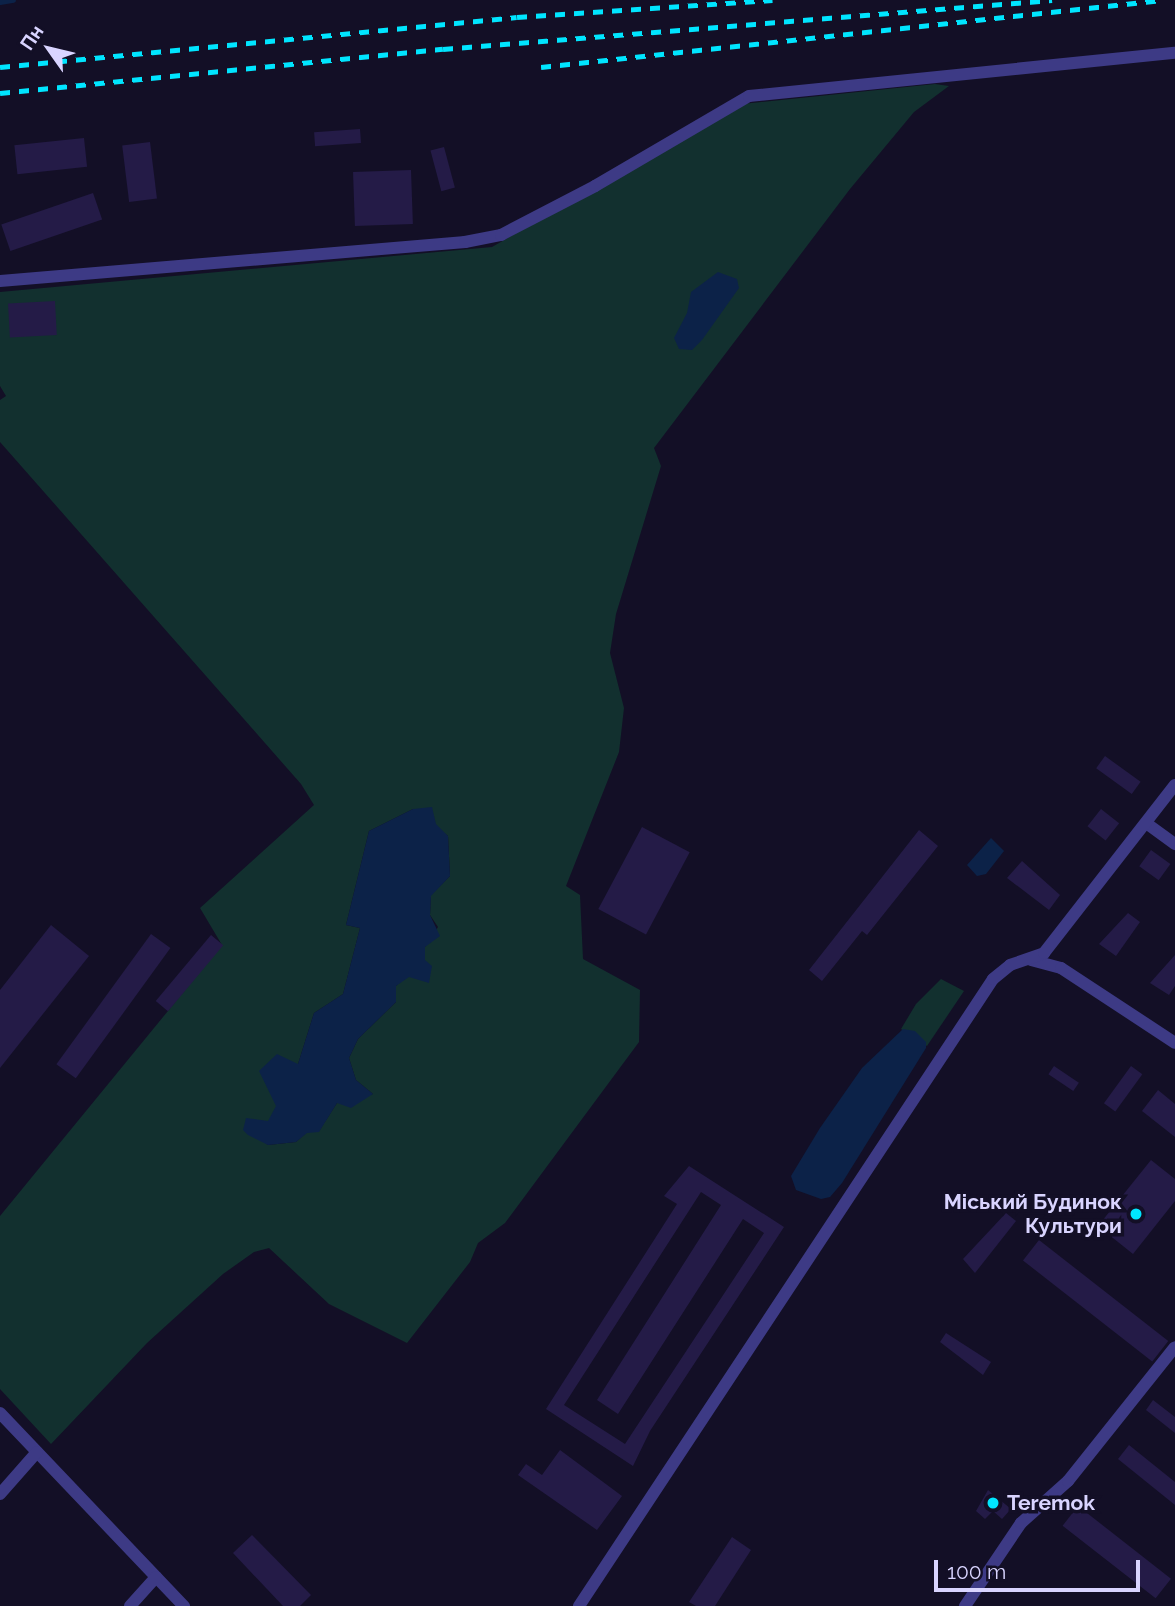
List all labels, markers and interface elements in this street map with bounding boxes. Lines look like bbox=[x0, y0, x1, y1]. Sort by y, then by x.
north arrow bbox=[14, 14, 84, 84]
text: Пн bbox=[15, 21, 48, 54]
place label: Міський Будинок Культури bbox=[944, 1189, 1122, 1239]
marker: Міський Будинок Культури bbox=[1128, 1206, 1144, 1222]
place label: Teremok bbox=[1007, 1490, 1095, 1516]
marker: Teremok bbox=[985, 1495, 1001, 1511]
scale bar bbox=[937, 1546, 1144, 1590]
text: 100 m bbox=[947, 1559, 1006, 1584]

